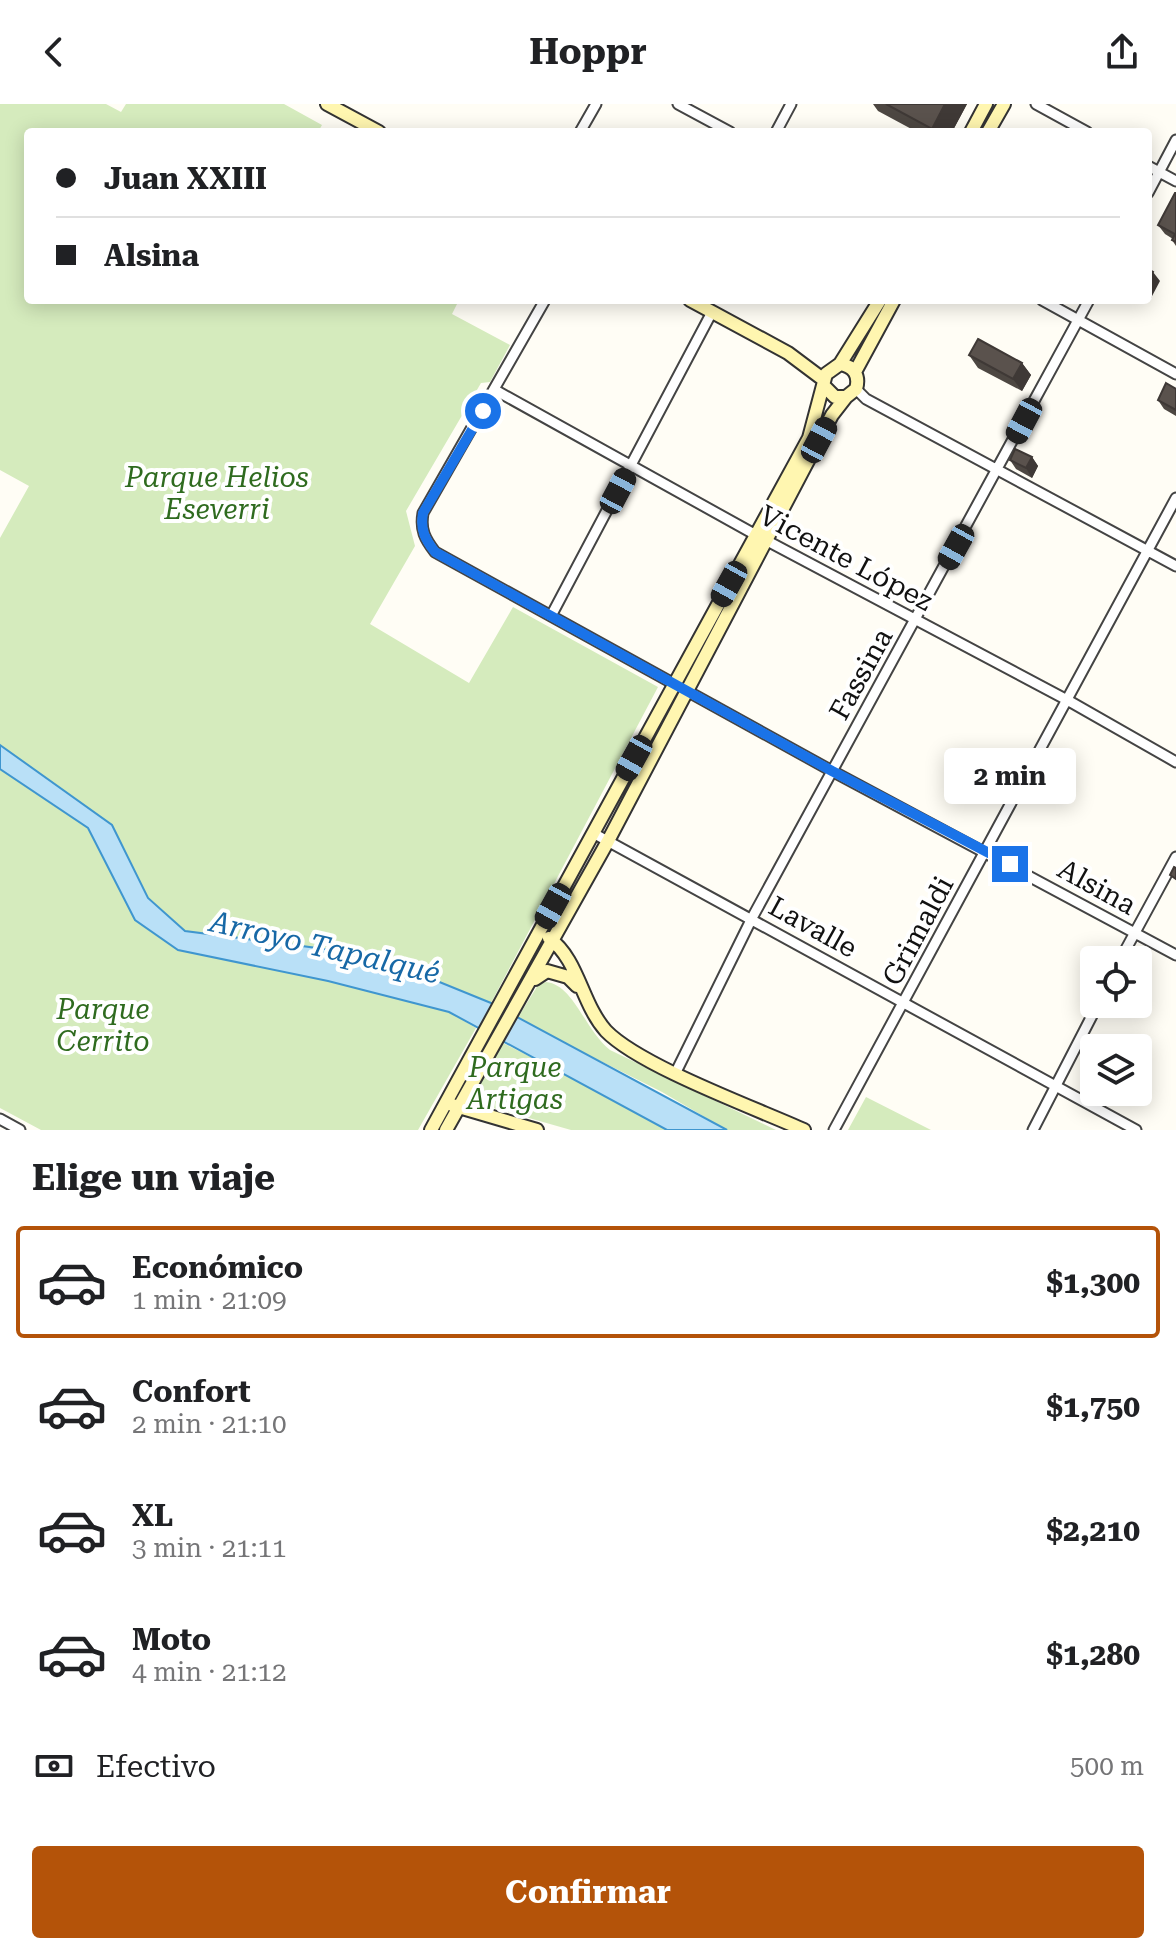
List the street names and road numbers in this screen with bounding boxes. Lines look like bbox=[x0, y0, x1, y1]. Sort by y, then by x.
street label: Vicente López bbox=[754, 498, 938, 618]
street label: Fassina bbox=[823, 623, 899, 725]
street label: Alsina bbox=[1052, 852, 1142, 922]
street label: Grimaldi bbox=[876, 871, 960, 991]
street label: Lavalle bbox=[763, 889, 863, 965]

